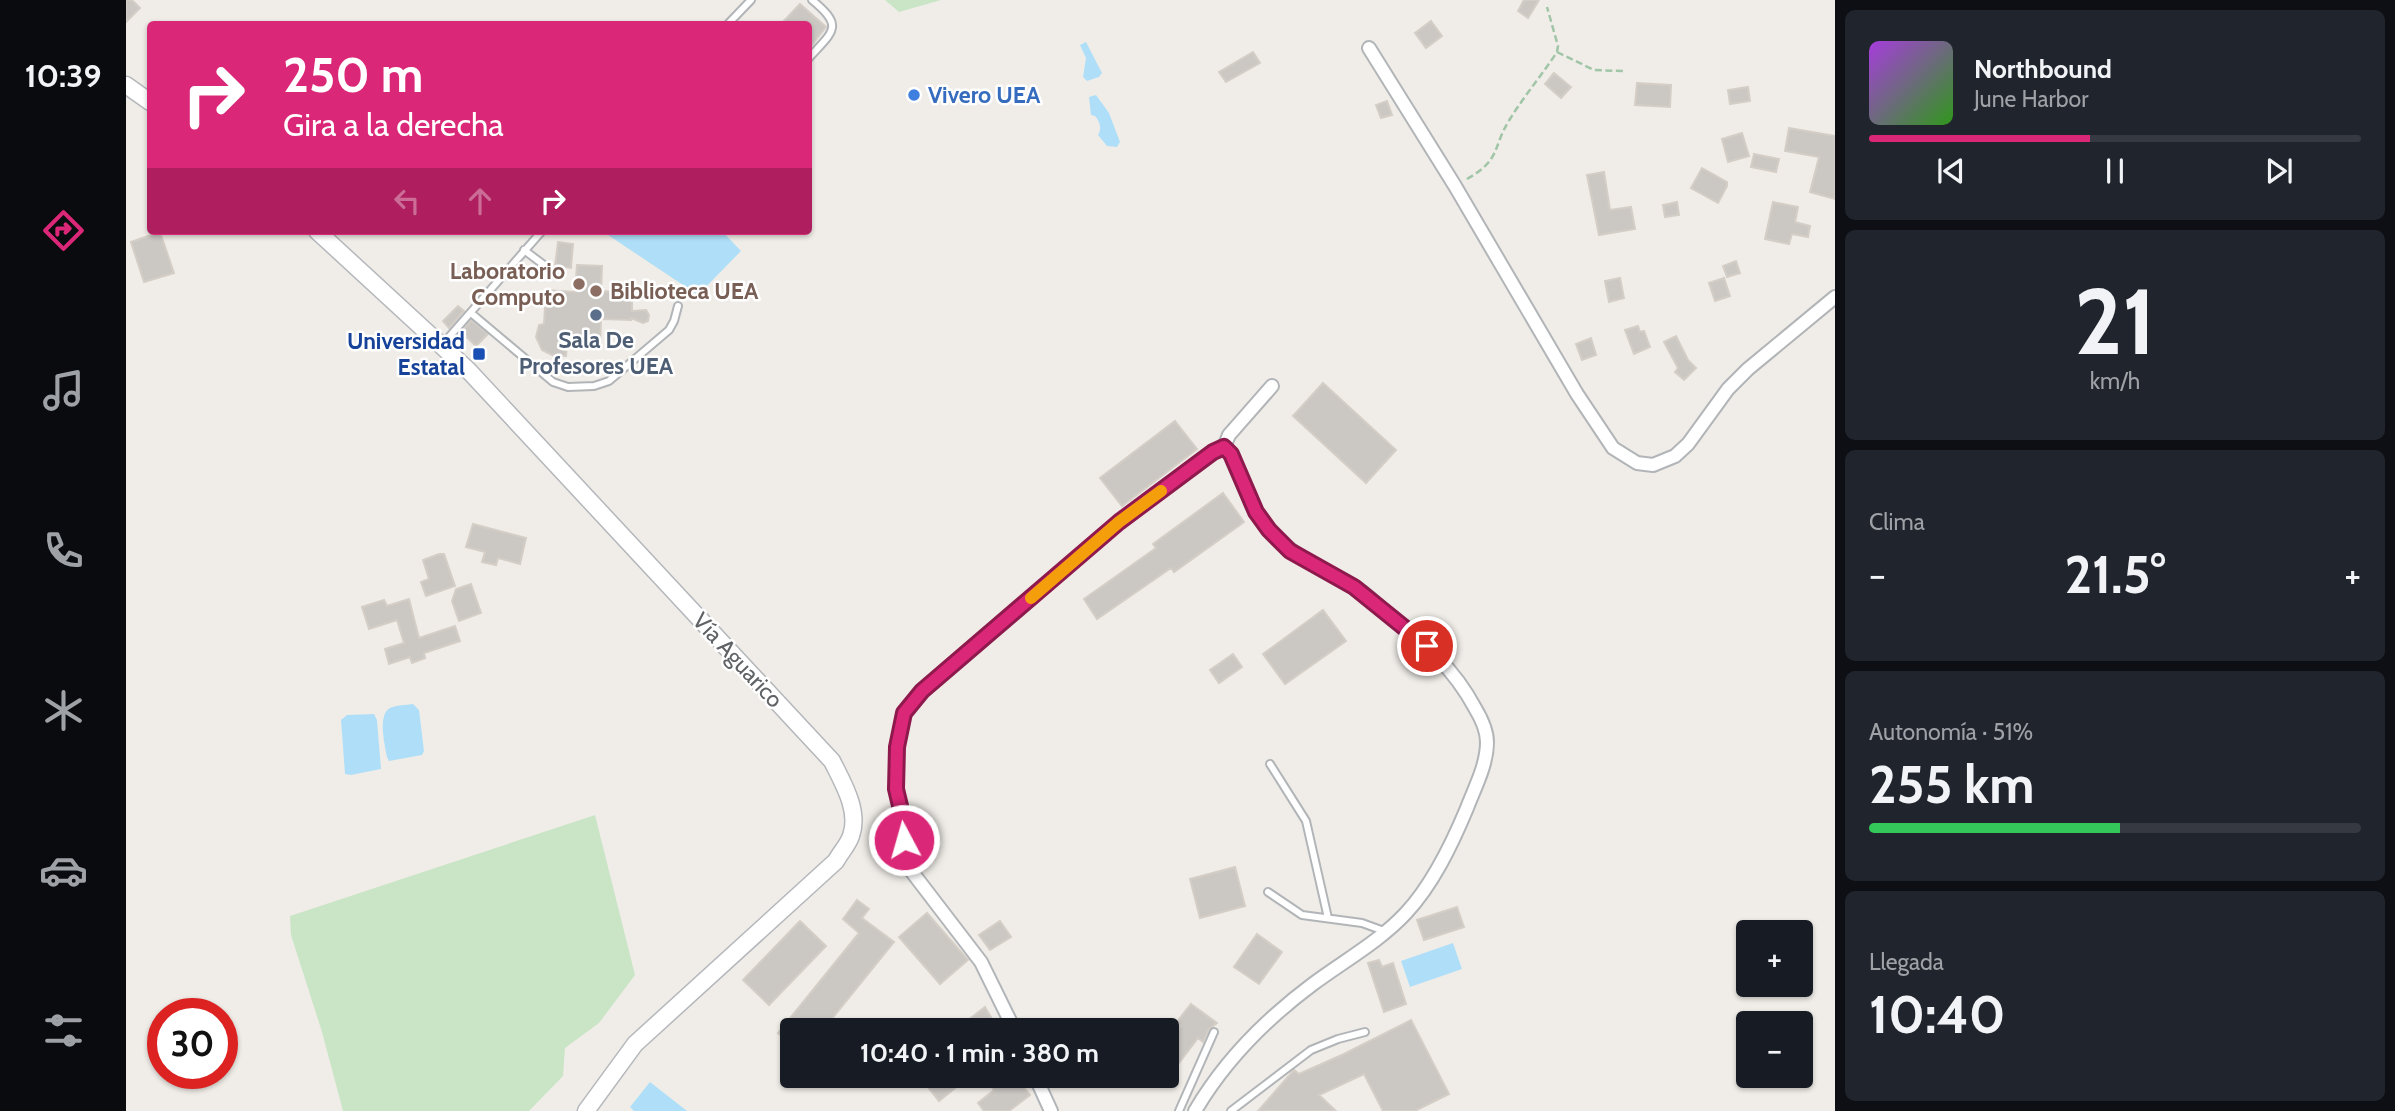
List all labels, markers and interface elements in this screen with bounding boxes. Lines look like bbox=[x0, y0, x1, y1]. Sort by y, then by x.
text: 250 m bbox=[283, 45, 423, 104]
icon: right bbox=[168, 49, 259, 140]
text: Northbound bbox=[1974, 53, 2112, 85]
text: 10:39 bbox=[25, 56, 101, 95]
place label: Vivero UEA bbox=[928, 81, 1041, 109]
text: June Harbor bbox=[1974, 85, 2088, 113]
marker: Vivero UEA bbox=[906, 87, 922, 103]
text: Gira a la derecha bbox=[283, 105, 504, 144]
icon: previous bbox=[1932, 152, 1970, 190]
icon: pause bbox=[2096, 152, 2134, 190]
icon: next bbox=[2260, 152, 2298, 190]
icon: left bbox=[388, 182, 426, 220]
icon: ahead bbox=[461, 182, 499, 220]
icon: right bbox=[534, 182, 572, 220]
icon: directions bbox=[39, 206, 88, 255]
place label: Laboratorio Computo bbox=[450, 257, 565, 311]
text: 21 bbox=[2074, 266, 2156, 377]
marker: Laboratorio Computo bbox=[571, 276, 587, 292]
place label: Biblioteca UEA bbox=[610, 277, 759, 305]
marker: Biblioteca UEA bbox=[588, 283, 604, 299]
marker: Sala De Profesores UEA bbox=[588, 307, 604, 323]
place label: Sala De Profesores UEA bbox=[519, 326, 674, 380]
place label: Universidad Estatal bbox=[347, 327, 465, 381]
marker: Universidad Estatal bbox=[471, 346, 487, 362]
icon: music bbox=[39, 366, 88, 415]
text: km/h bbox=[2090, 367, 2140, 395]
text: Clima bbox=[1869, 508, 1925, 536]
icon: phone bbox=[39, 526, 88, 575]
text: 21.5° bbox=[2064, 543, 2166, 606]
text: − bbox=[1869, 551, 1886, 598]
text: + bbox=[2344, 551, 2361, 598]
street label: Vía Aguarico bbox=[687, 607, 789, 713]
pin bbox=[1397, 616, 1457, 676]
icon: arrive bbox=[1408, 627, 1446, 665]
icon: climate bbox=[39, 686, 88, 735]
text: Autonomía · 51% bbox=[1869, 718, 2033, 746]
text: 255 km bbox=[1869, 753, 2034, 816]
position arrow bbox=[867, 803, 941, 877]
icon: car bbox=[39, 846, 88, 895]
map controls bbox=[1736, 920, 1813, 1088]
button: + bbox=[1736, 920, 1813, 997]
text: Llegada bbox=[1869, 948, 1944, 976]
text: 10:40 bbox=[1869, 983, 2005, 1046]
speed limit sign: 30 bbox=[147, 998, 238, 1089]
icon: filters bbox=[39, 1006, 88, 1055]
button: − bbox=[1736, 1011, 1813, 1088]
text: 10:40 · 1 min · 380 m bbox=[860, 1037, 1099, 1069]

